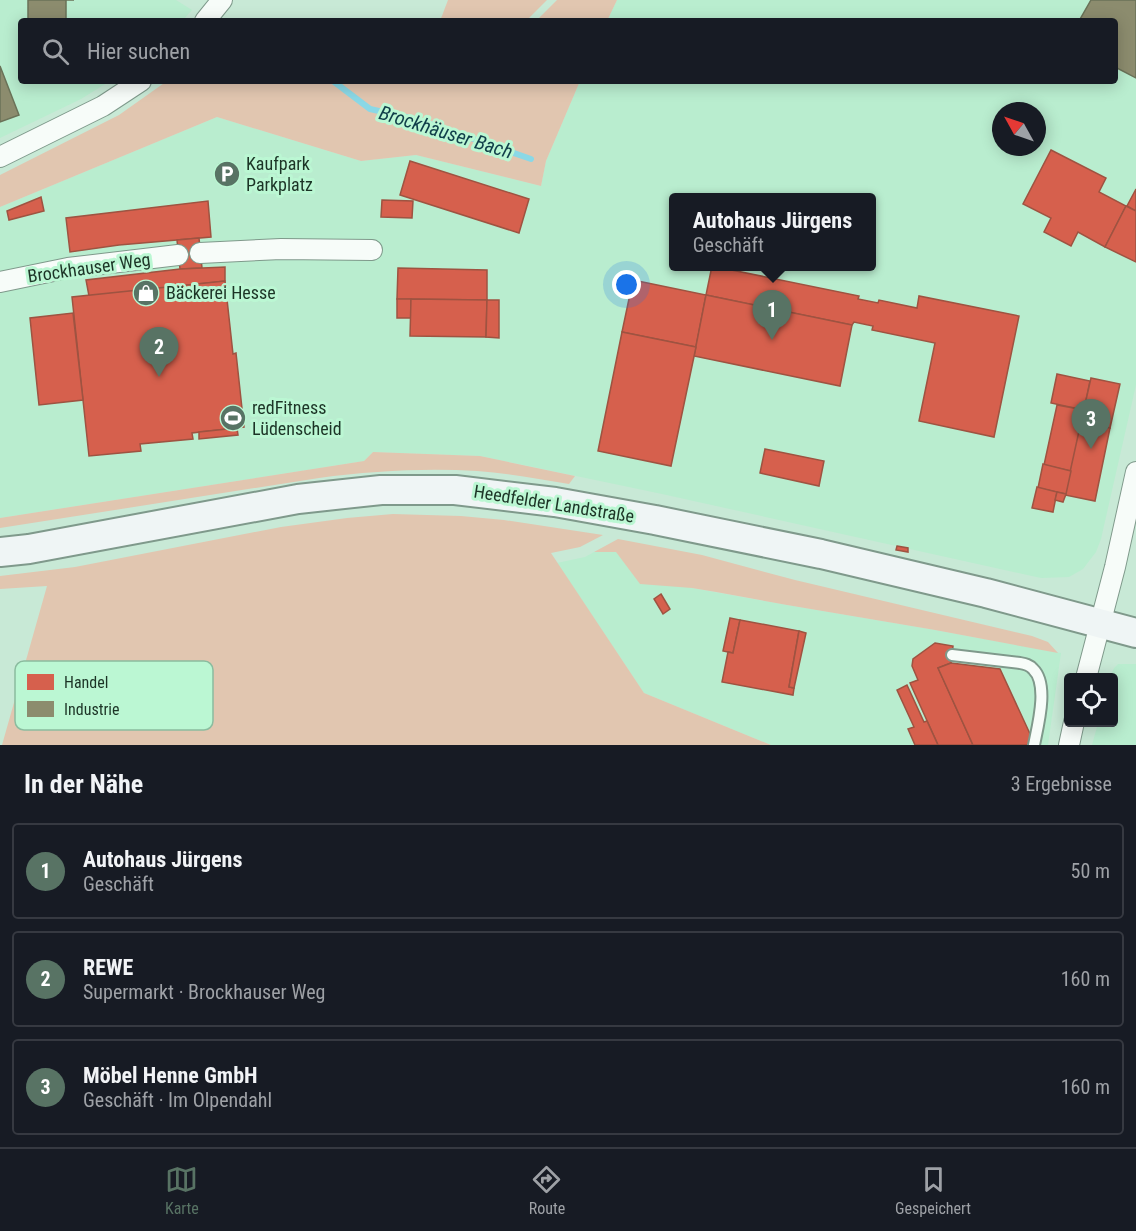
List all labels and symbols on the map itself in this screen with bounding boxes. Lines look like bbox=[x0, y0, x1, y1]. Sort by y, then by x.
water label: Brockhäuser Bach bbox=[376, 100, 516, 164]
north arrow bbox=[992, 102, 1046, 156]
place label: Kaufpark Parkplatz bbox=[246, 153, 313, 195]
parking icon: Kaufpark Parkplatz bbox=[212, 159, 242, 189]
street label: Brockhauser Weg bbox=[26, 249, 152, 287]
your location bbox=[612, 270, 641, 299]
shop icon: Bäckerei Hesse bbox=[131, 278, 161, 308]
place label: Bäckerei Hesse bbox=[166, 282, 276, 303]
pin: 1 bbox=[752, 290, 792, 340]
pin: 2 bbox=[140, 328, 178, 377]
place label: redFitness Lüdenscheid bbox=[252, 397, 342, 439]
pin: 3 bbox=[1072, 400, 1110, 449]
sports icon: redFitness Lüdenscheid bbox=[218, 403, 248, 433]
street label: Heedfelder Landstraße bbox=[472, 480, 636, 527]
legend bbox=[15, 661, 213, 730]
text: Handel bbox=[64, 673, 108, 692]
text: Industrie bbox=[64, 700, 120, 719]

